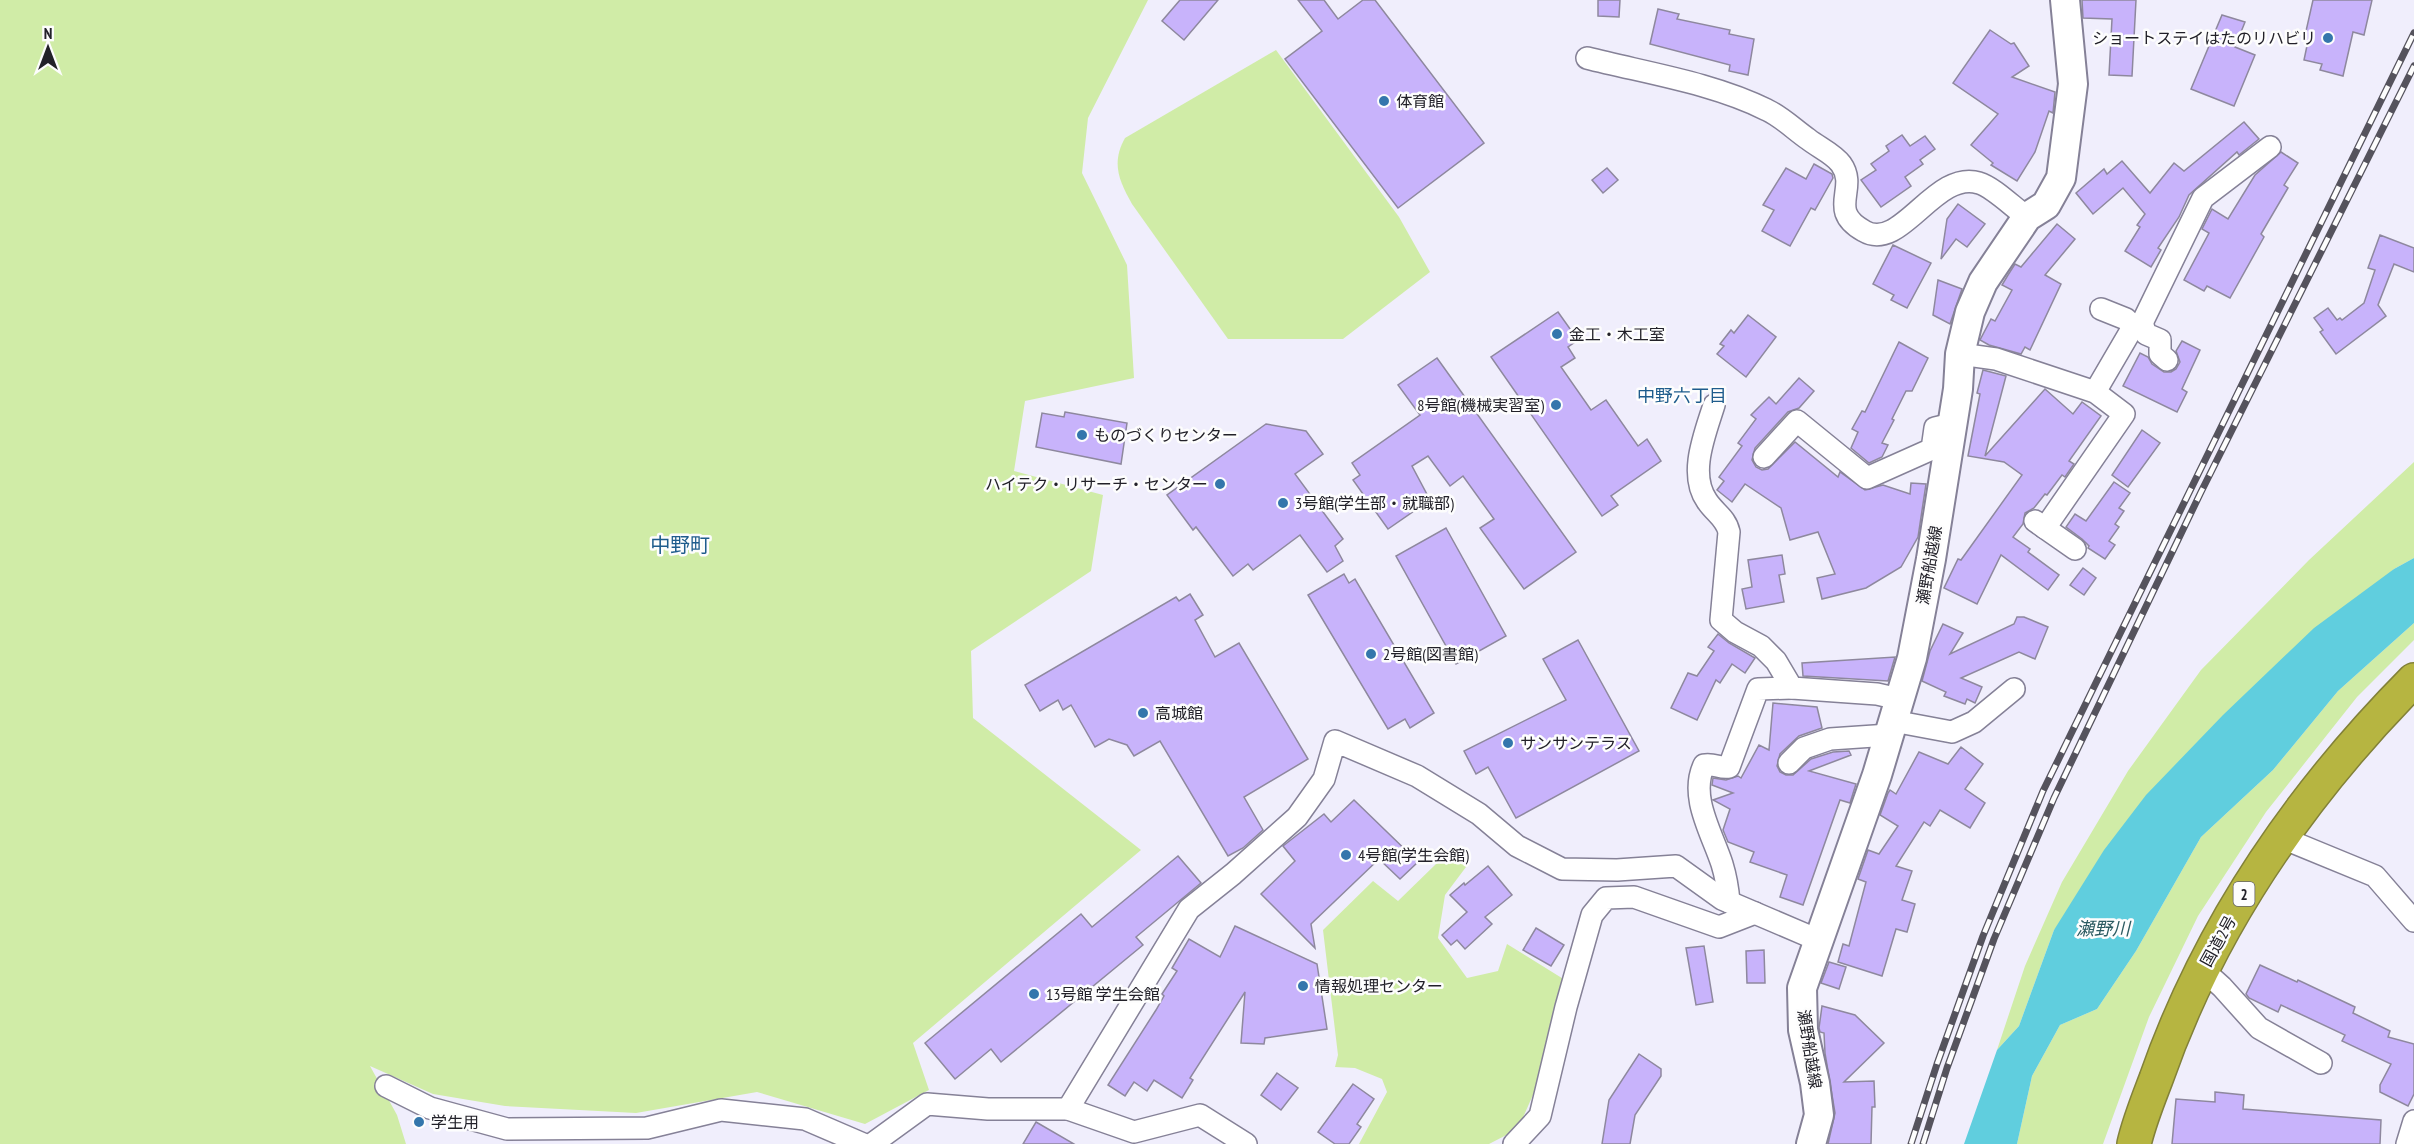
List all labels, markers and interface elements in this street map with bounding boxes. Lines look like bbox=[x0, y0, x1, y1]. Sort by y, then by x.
north arrow bbox=[18, 18, 78, 78]
text: N bbox=[44, 23, 52, 43]
place label: ショートステイはたのリハビリ bbox=[2092, 28, 2316, 48]
marker: ショートステイはたのリハビリ bbox=[2321, 31, 2335, 45]
place label: 体育館 bbox=[1396, 91, 1444, 111]
marker: 体育館 bbox=[1377, 94, 1391, 108]
place label: 金工・木工室 bbox=[1569, 324, 1665, 344]
marker: 金工・木工室 bbox=[1550, 327, 1564, 341]
district label: 中野六丁目 bbox=[1637, 384, 1727, 407]
place label: 8号館(機械実習室) bbox=[1417, 395, 1544, 415]
marker: 8号館(機械実習室) bbox=[1549, 398, 1563, 412]
place label: ものづくりセンター bbox=[1094, 425, 1238, 445]
marker: ものづくりセンター bbox=[1075, 428, 1089, 442]
place label: ハイテク・リサーチ・センター bbox=[985, 474, 1208, 494]
marker: ハイテク・リサーチ・センター bbox=[1213, 477, 1227, 491]
place label: 3号館(学生部・就職部) bbox=[1295, 493, 1454, 513]
marker: 3号館(学生部・就職部) bbox=[1276, 496, 1290, 510]
street label: 瀬野船越線 bbox=[1912, 524, 1946, 606]
district label: 中野町 bbox=[650, 532, 710, 558]
place label: 2号館(図書館) bbox=[1383, 644, 1478, 664]
marker: 2号館(図書館) bbox=[1364, 647, 1378, 661]
place label: 高城館 bbox=[1155, 703, 1203, 723]
marker: 高城館 bbox=[1136, 706, 1150, 720]
place label: サンサンテラス bbox=[1520, 733, 1632, 753]
marker: サンサンテラス bbox=[1501, 736, 1515, 750]
place label: 4号館(学生会館) bbox=[1358, 845, 1469, 865]
marker: 4号館(学生会館) bbox=[1339, 848, 1353, 862]
road number: 2 bbox=[2234, 882, 2254, 906]
street label: 国道2号 bbox=[2196, 912, 2240, 970]
water label: 瀬野川 bbox=[2076, 917, 2132, 940]
place label: 情報処理センター bbox=[1315, 976, 1443, 996]
marker: 情報処理センター bbox=[1296, 979, 1310, 993]
place label: 13号館 学生会館 bbox=[1046, 984, 1160, 1004]
marker: 13号館 学生会館 bbox=[1027, 987, 1041, 1001]
street label: 瀬野船越線 bbox=[1794, 1008, 1826, 1090]
place label: 学生用 bbox=[431, 1112, 479, 1132]
marker: 学生用 bbox=[412, 1115, 426, 1129]

